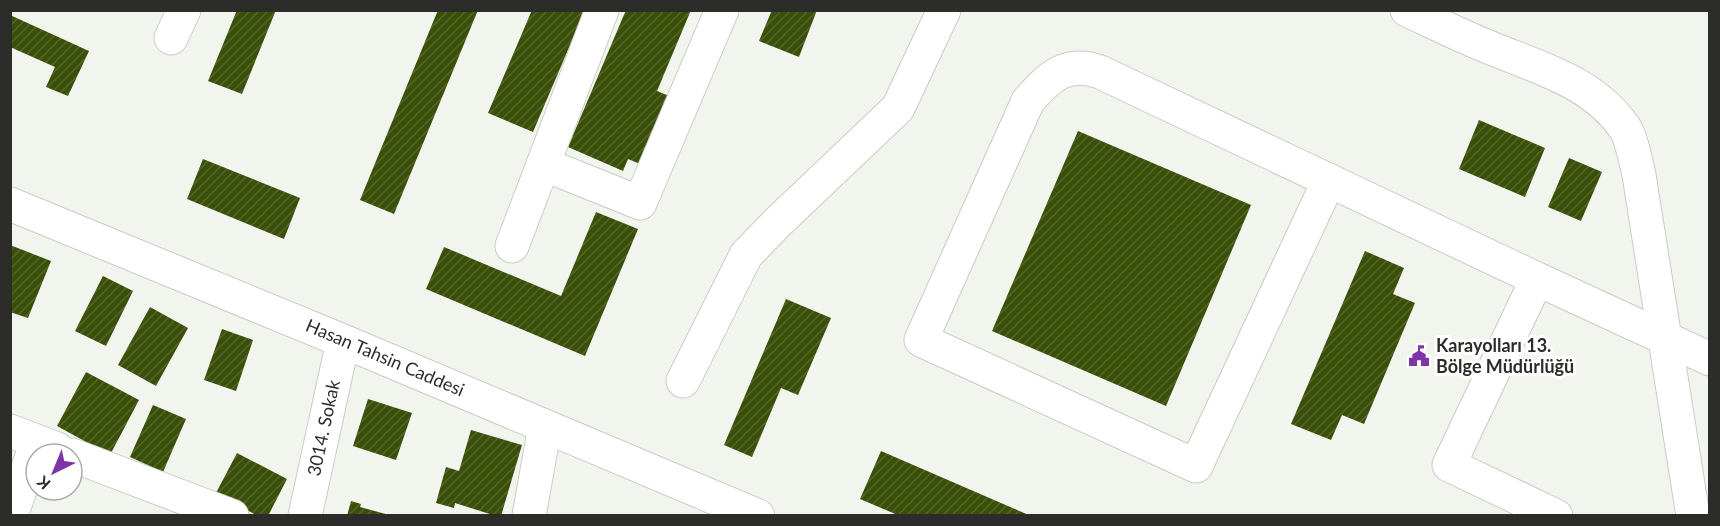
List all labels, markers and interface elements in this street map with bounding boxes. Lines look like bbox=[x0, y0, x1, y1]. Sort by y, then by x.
street label: Hasan Tahsin Caddesi bbox=[303, 314, 468, 400]
place label: Karayolları 13. Bölge Müdürlüğü bbox=[1436, 334, 1574, 377]
public building icon: Karayolları 13. Bölge Müdürlüğü bbox=[1407, 344, 1431, 368]
street label: 3014. Sokak bbox=[302, 377, 344, 478]
north arrow bbox=[24, 442, 84, 502]
text: K bbox=[32, 472, 54, 494]

